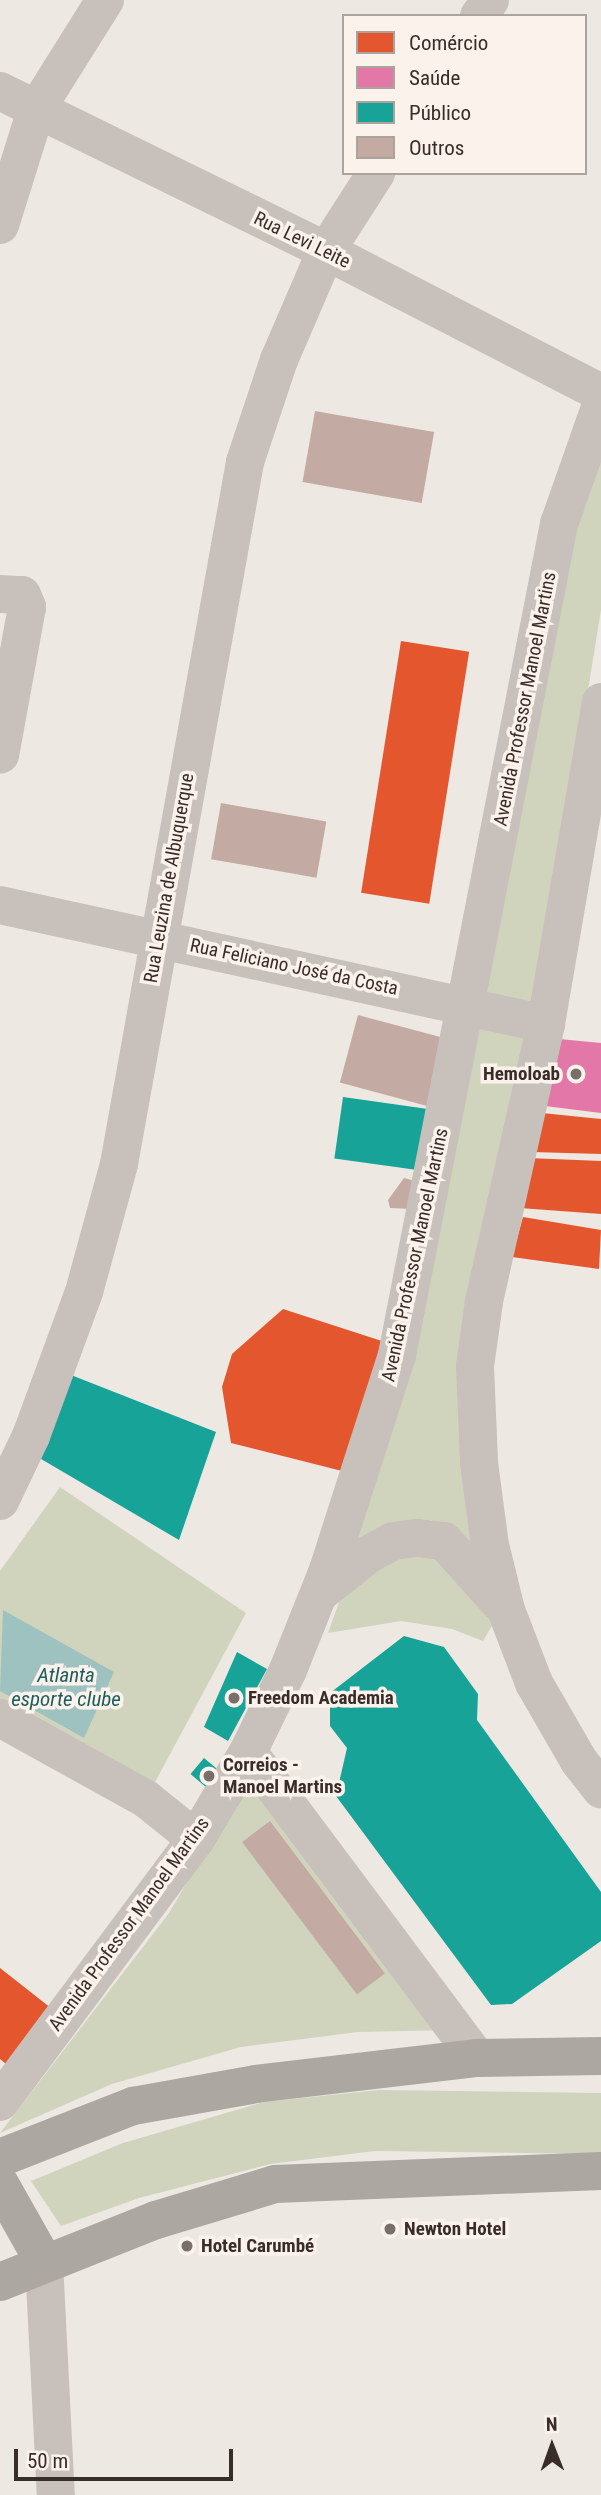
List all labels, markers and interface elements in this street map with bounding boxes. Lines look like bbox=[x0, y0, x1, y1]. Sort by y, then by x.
legend bbox=[342, 14, 587, 175]
text: Comércio bbox=[409, 31, 488, 55]
text: Saúde bbox=[409, 66, 460, 90]
text: Público bbox=[409, 101, 471, 125]
text: Outros bbox=[409, 136, 464, 160]
street label: Rua Levi Leite bbox=[250, 207, 354, 273]
street label: Avenida Professor Manoel Martins bbox=[489, 570, 561, 828]
street label: Rua Leuzina de Albuquerque bbox=[139, 771, 199, 985]
street label: Rua Feliciano José da Costa bbox=[188, 934, 400, 1000]
place label: Hemoloab bbox=[483, 1063, 560, 1085]
marker: Hemoloab bbox=[566, 1064, 586, 1084]
street label: Avenida Professor Manoel Martins bbox=[377, 1126, 453, 1384]
water label: Atlanta esporte clube bbox=[11, 1662, 121, 1712]
place label: Freedom Academia bbox=[248, 1687, 394, 1709]
marker: Freedom Academia bbox=[226, 1690, 242, 1706]
place label: Correios - Manoel Martins bbox=[223, 1754, 342, 1798]
marker: Correios - Manoel Martins bbox=[201, 1768, 217, 1784]
street label: Avenida Professor Manoel Martins bbox=[44, 1813, 214, 2035]
place label: Newton Hotel bbox=[404, 2218, 506, 2240]
marker: Newton Hotel bbox=[382, 2221, 398, 2237]
place label: Hotel Carumbé bbox=[201, 2235, 314, 2257]
marker: Hotel Carumbé bbox=[179, 2238, 195, 2254]
north arrow bbox=[517, 2411, 587, 2481]
text: N bbox=[546, 2413, 558, 2436]
scale bar bbox=[18, 2436, 236, 2480]
text: 50 m bbox=[27, 2449, 68, 2473]

